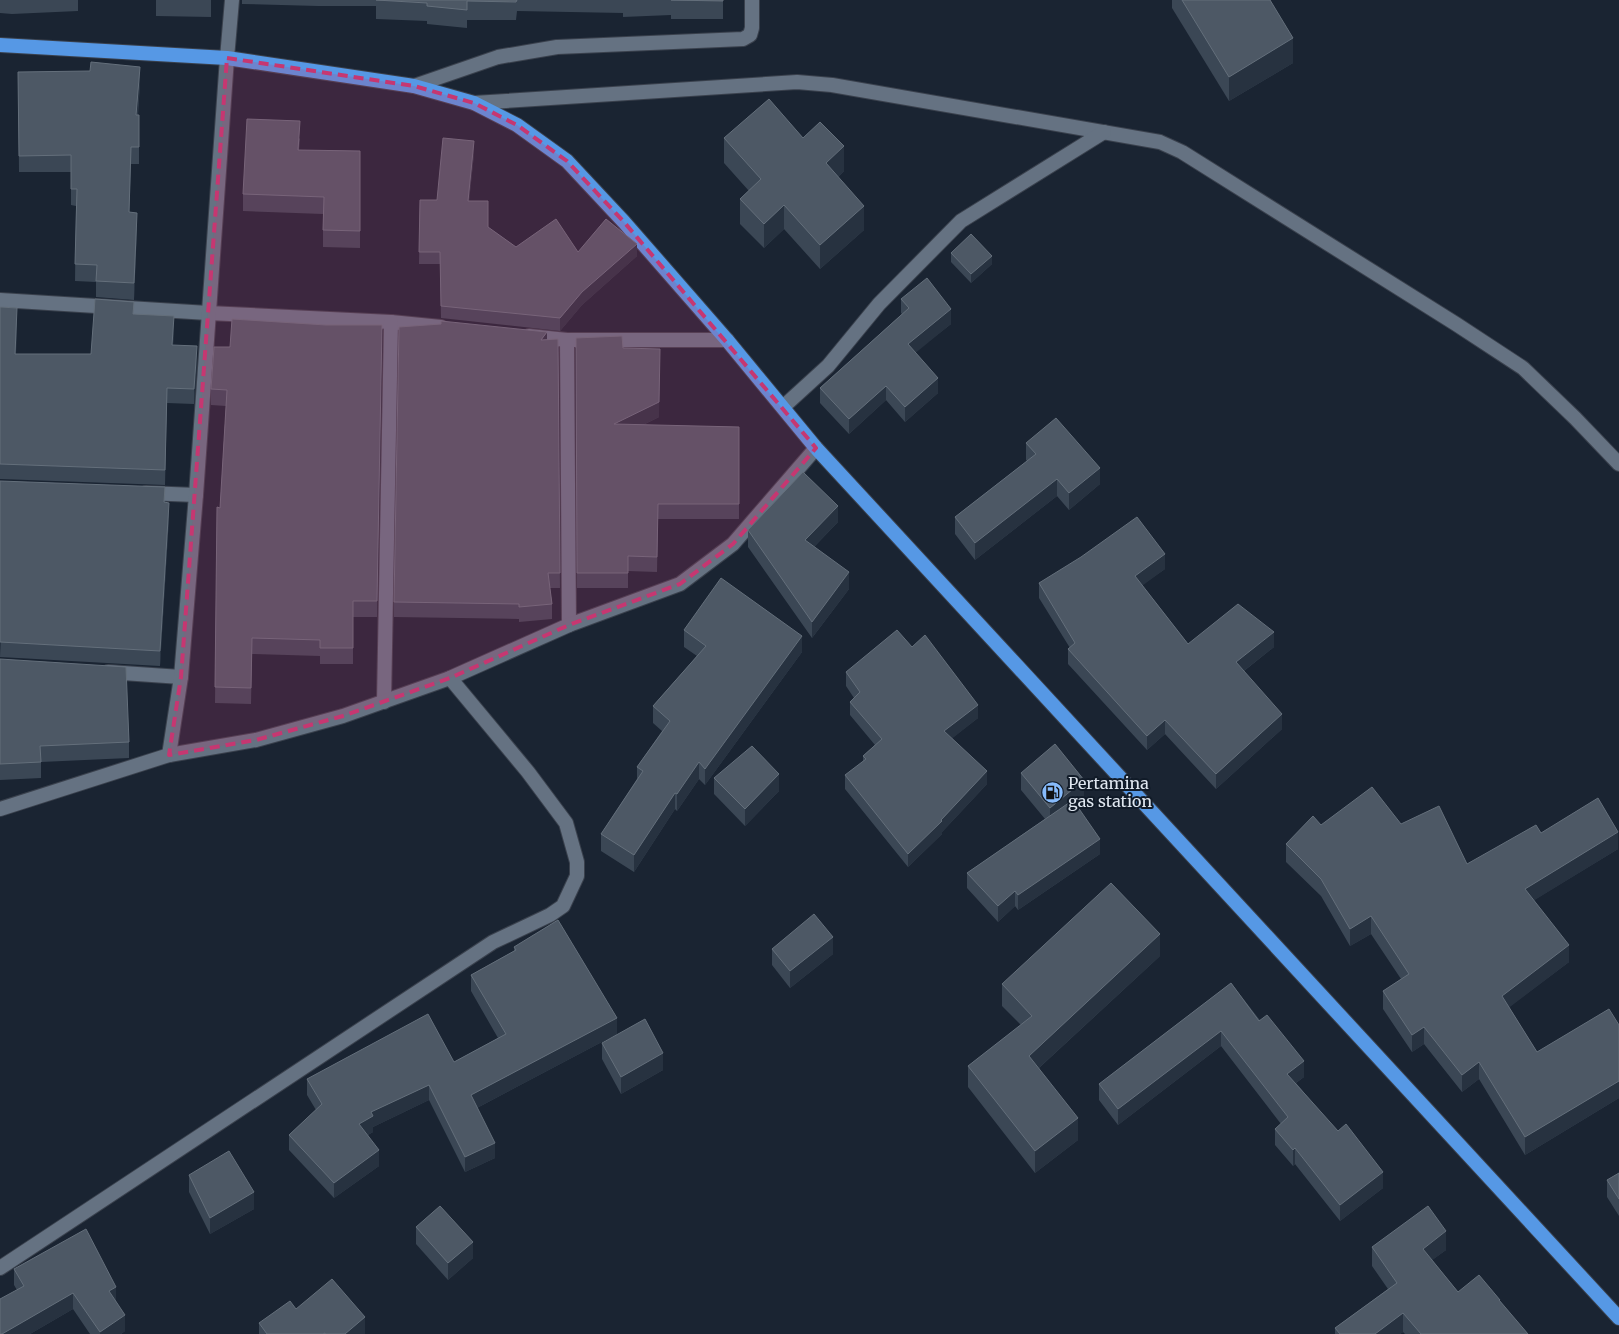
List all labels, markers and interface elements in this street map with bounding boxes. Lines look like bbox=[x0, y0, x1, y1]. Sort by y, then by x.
place label: Pertamina gas station bbox=[1068, 773, 1152, 811]
fuel station icon: Pertamina gas station bbox=[1040, 780, 1064, 804]

